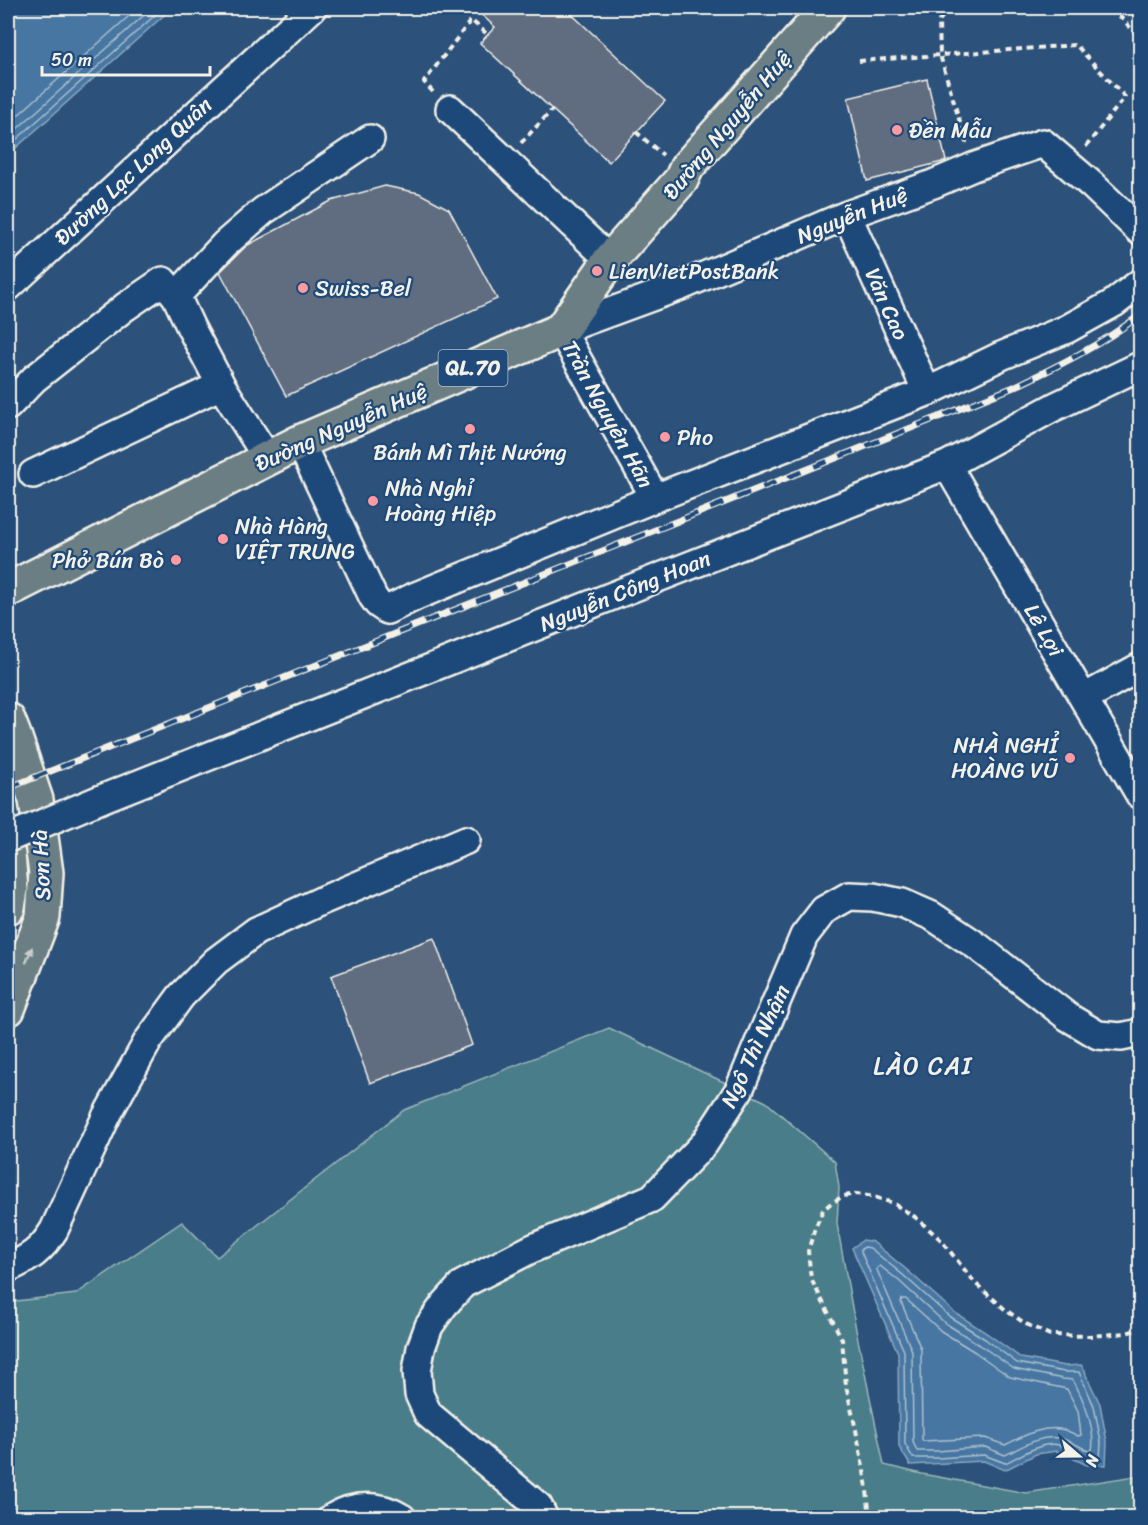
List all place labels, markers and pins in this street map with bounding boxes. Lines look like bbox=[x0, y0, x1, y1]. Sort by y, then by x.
place label: Đền Mẫu bbox=[909, 111, 992, 150]
marker: Đền Mẫu bbox=[890, 123, 904, 137]
place label: LienVietPostBank bbox=[609, 252, 779, 291]
marker: LienVietPostBank bbox=[590, 264, 604, 278]
place label: Swiss-Bel bbox=[315, 269, 412, 308]
marker: Swiss-Bel bbox=[296, 281, 310, 295]
place label: Pho bbox=[677, 418, 713, 457]
marker: Bánh Mì Thịt Nướng bbox=[463, 422, 477, 436]
marker: Pho bbox=[658, 430, 672, 444]
place label: Bánh Mì Thịt Nướng bbox=[373, 433, 567, 472]
place label: Nhà Nghỉ Hoàng Hiệp bbox=[385, 469, 496, 533]
marker: Nhà Nghỉ Hoàng Hiệp bbox=[366, 494, 380, 508]
place label: Nhà Hàng VIỆT TRUNG bbox=[235, 507, 355, 571]
marker: Nhà Hàng VIỆT TRUNG bbox=[216, 532, 230, 546]
place label: Phở Bún Bò bbox=[52, 541, 164, 580]
marker: Phở Bún Bò bbox=[169, 553, 183, 567]
place label: NHÀ NGHỈ HOÀNG VŨ bbox=[951, 726, 1059, 790]
marker: NHÀ NGHỈ HOÀNG VŨ bbox=[1063, 751, 1077, 765]

